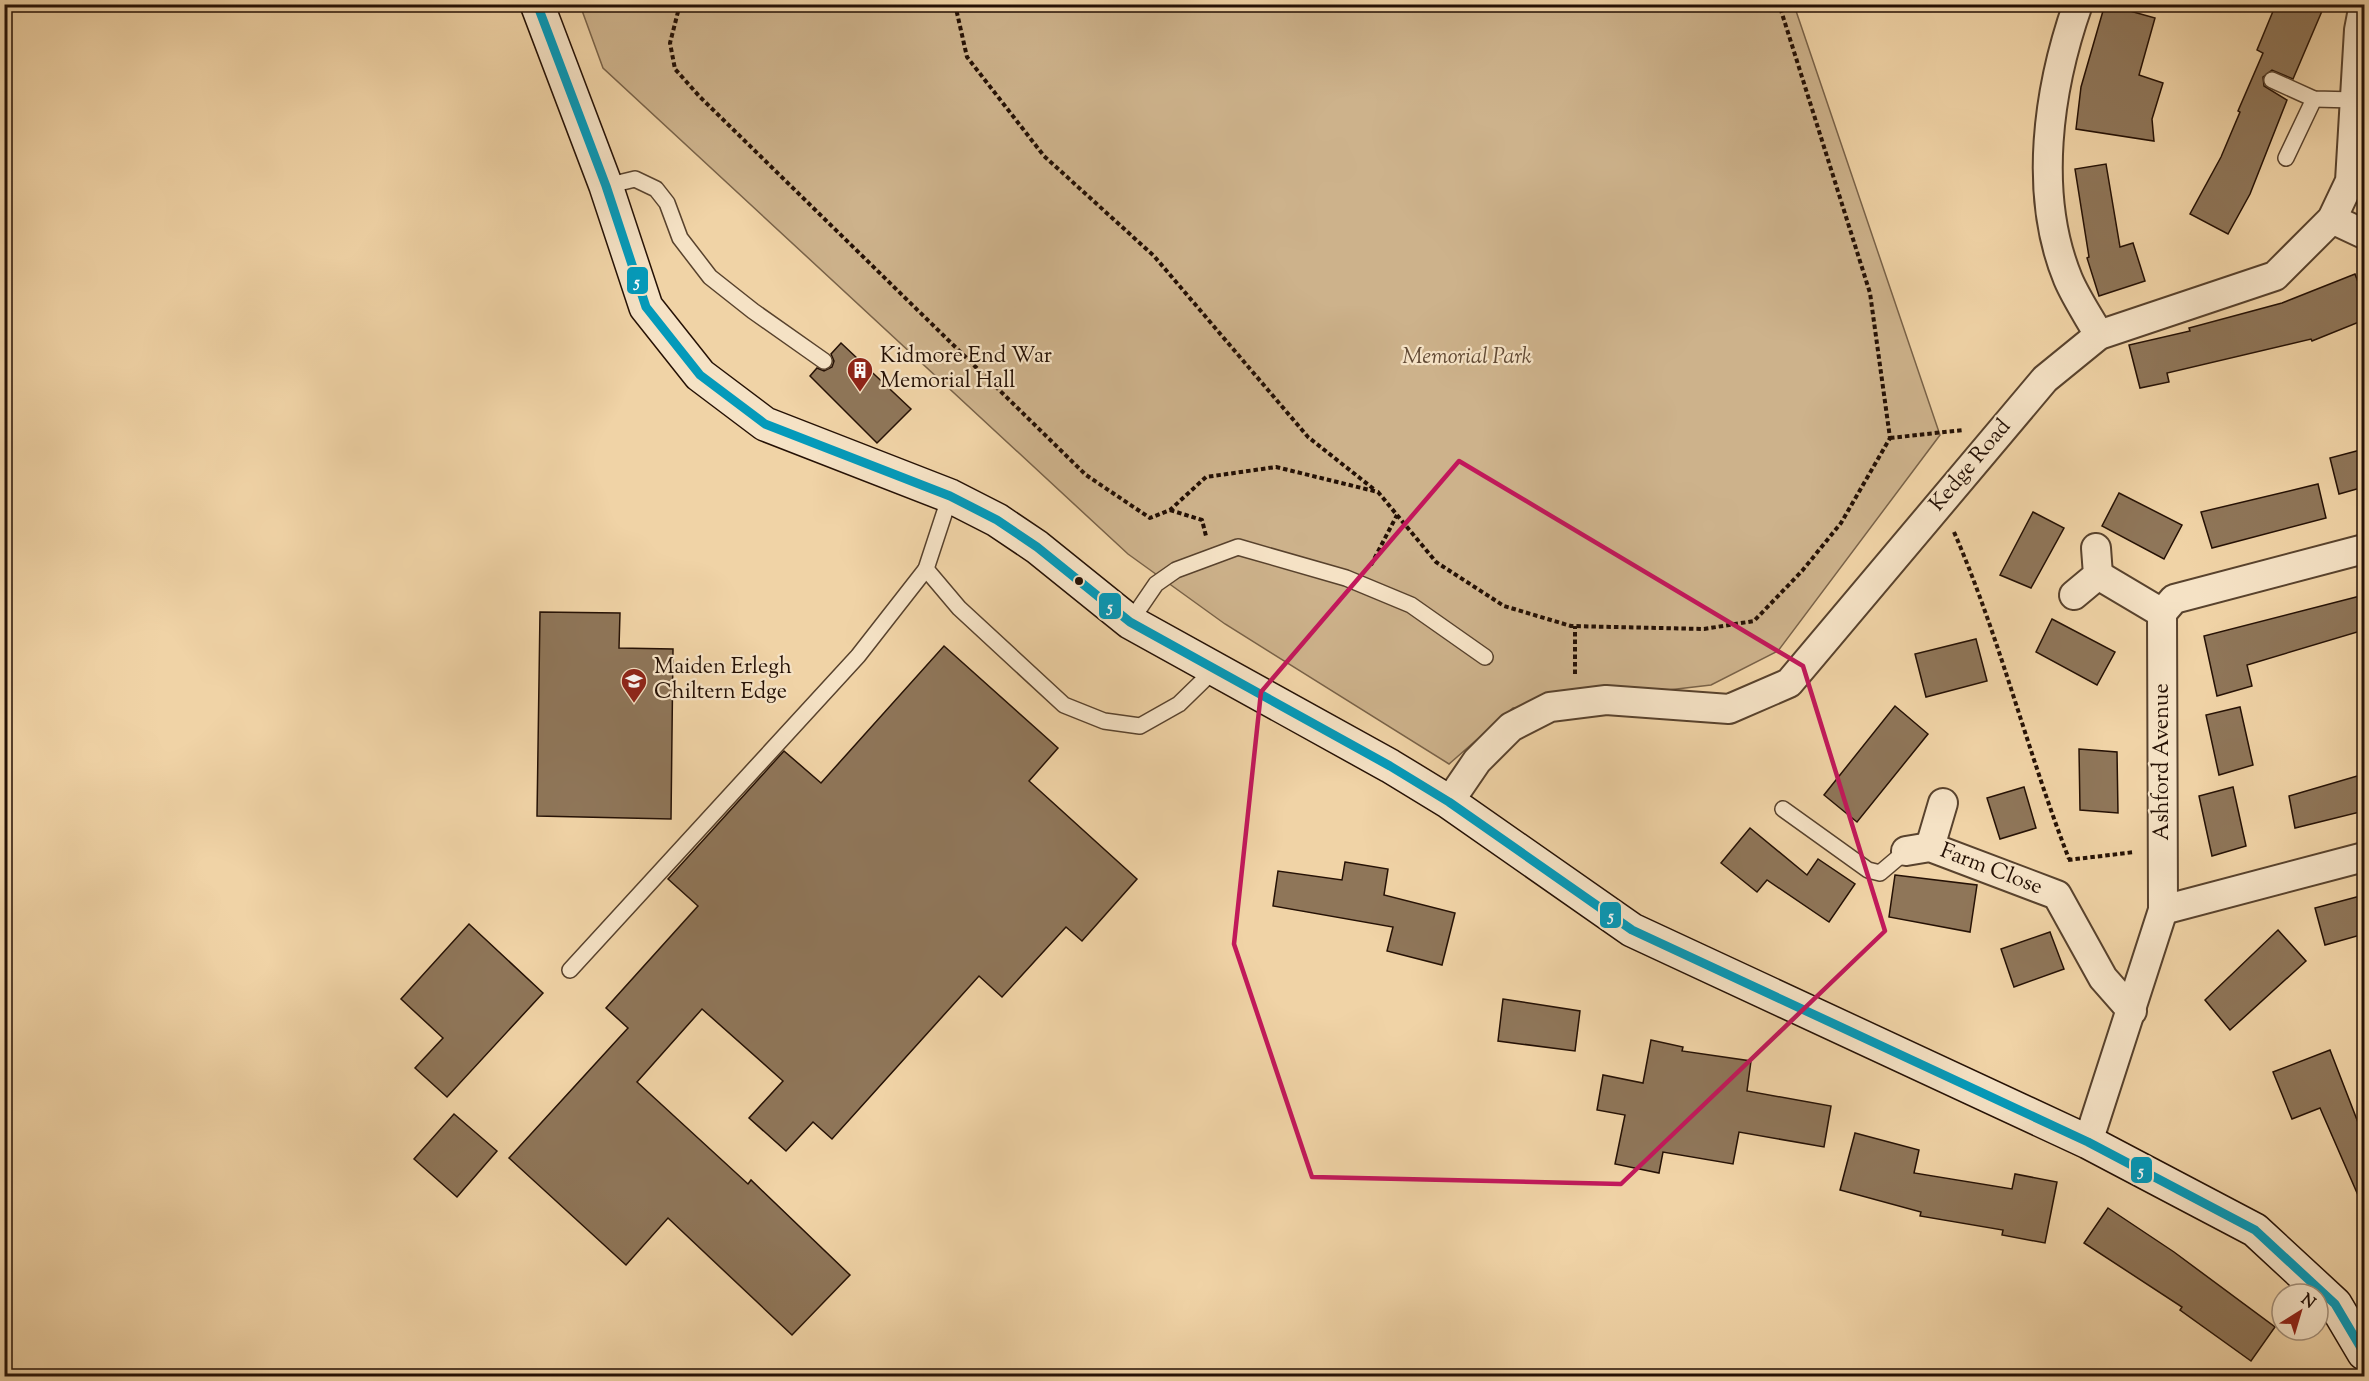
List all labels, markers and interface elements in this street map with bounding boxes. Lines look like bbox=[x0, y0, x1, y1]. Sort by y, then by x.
line badge: 5 bbox=[626, 266, 649, 295]
text: 5 bbox=[632, 272, 640, 295]
place label: Kidmore End War Memorial Hall bbox=[880, 341, 1052, 398]
park label: Memorial Park bbox=[1402, 342, 1532, 374]
building icon: Kidmore End War Memorial Hall bbox=[845, 355, 875, 393]
street label: Kedge Road bbox=[1923, 413, 2019, 519]
unlabelled marker bbox=[1073, 575, 1085, 587]
line badge: 5 bbox=[1098, 592, 1122, 620]
text: 5 bbox=[1105, 597, 1113, 620]
place label: Maiden Erlegh Chiltern Edge bbox=[654, 652, 792, 709]
school or university icon: Maiden Erlegh Chiltern Edge bbox=[619, 666, 649, 704]
street label: Ashford Avenue bbox=[2147, 683, 2179, 841]
street label: Farm Close bbox=[1935, 836, 2047, 904]
line badge: 5 bbox=[1599, 901, 1622, 929]
text: 5 bbox=[1606, 906, 1614, 929]
line badge: 5 bbox=[2130, 1156, 2153, 1184]
text: 5 bbox=[2136, 1161, 2144, 1184]
north arrow bbox=[2270, 1282, 2330, 1342]
text: N bbox=[2295, 1289, 2320, 1315]

